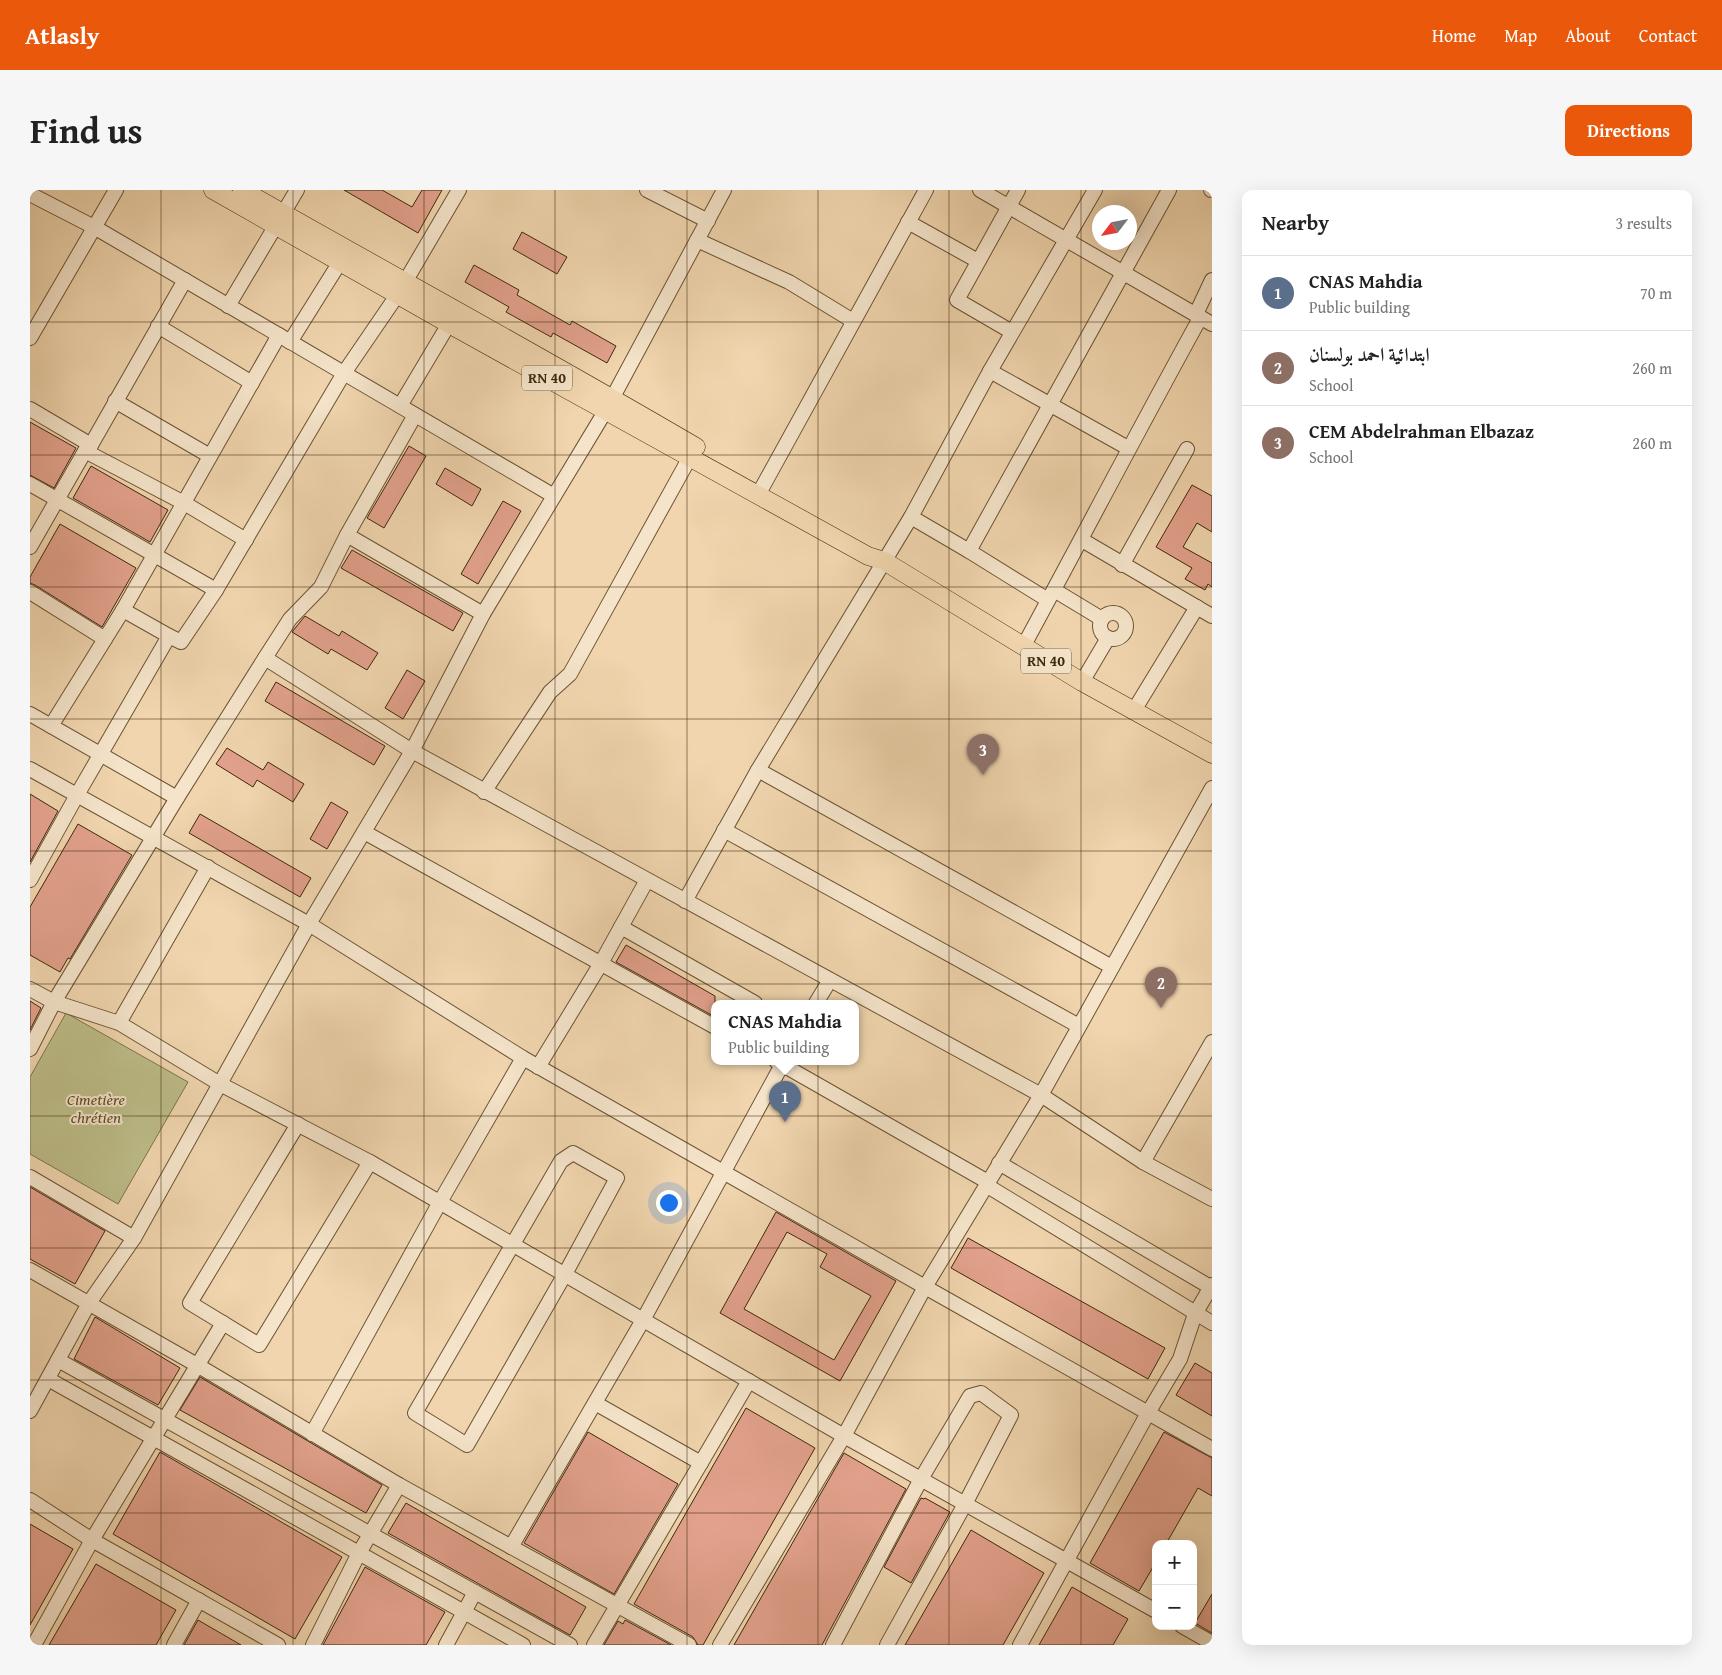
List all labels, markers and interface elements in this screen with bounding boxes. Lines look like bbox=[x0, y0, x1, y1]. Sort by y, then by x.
text: Atlasly bbox=[25, 18, 99, 53]
text: Home bbox=[1432, 22, 1476, 49]
text: Map bbox=[1504, 22, 1537, 49]
text: About bbox=[1565, 22, 1611, 49]
text: Contact bbox=[1639, 22, 1697, 49]
text: Find us bbox=[30, 105, 143, 156]
button: Directions bbox=[1565, 105, 1692, 156]
north arrow bbox=[1092, 205, 1137, 250]
text: Nearby bbox=[1262, 207, 1329, 238]
text: 3 results bbox=[1615, 211, 1672, 235]
text: CNAS Mahdia bbox=[1309, 267, 1423, 295]
text: 1 bbox=[1274, 281, 1282, 305]
text: 70 m bbox=[1640, 281, 1672, 305]
text: Public building bbox=[1309, 295, 1410, 319]
text: ابتدائية احمد بولسنان bbox=[1309, 340, 1430, 368]
text: 2 bbox=[1274, 356, 1282, 380]
text: 260 m bbox=[1632, 356, 1672, 380]
road number: RN 40 bbox=[522, 366, 572, 390]
text: School bbox=[1309, 373, 1353, 397]
text: CEM Abdelrahman Elbazaz bbox=[1309, 417, 1534, 445]
text: 3 bbox=[1274, 431, 1282, 455]
text: 260 m bbox=[1632, 431, 1672, 455]
text: School bbox=[1309, 445, 1353, 469]
road number: RN 40 bbox=[1021, 648, 1071, 674]
pin: 3 bbox=[967, 734, 999, 775]
pin: 2 bbox=[1145, 967, 1177, 1008]
popup bbox=[711, 1000, 859, 1065]
text: CNAS Mahdia bbox=[728, 1007, 842, 1035]
text: Public building bbox=[728, 1035, 829, 1059]
pin: 1 bbox=[769, 1081, 801, 1122]
park label: Cimetière chrétien bbox=[67, 1087, 125, 1129]
your location bbox=[656, 1190, 682, 1216]
map controls bbox=[1152, 1540, 1197, 1630]
button: + bbox=[1152, 1540, 1197, 1585]
button: − bbox=[1152, 1585, 1197, 1630]

